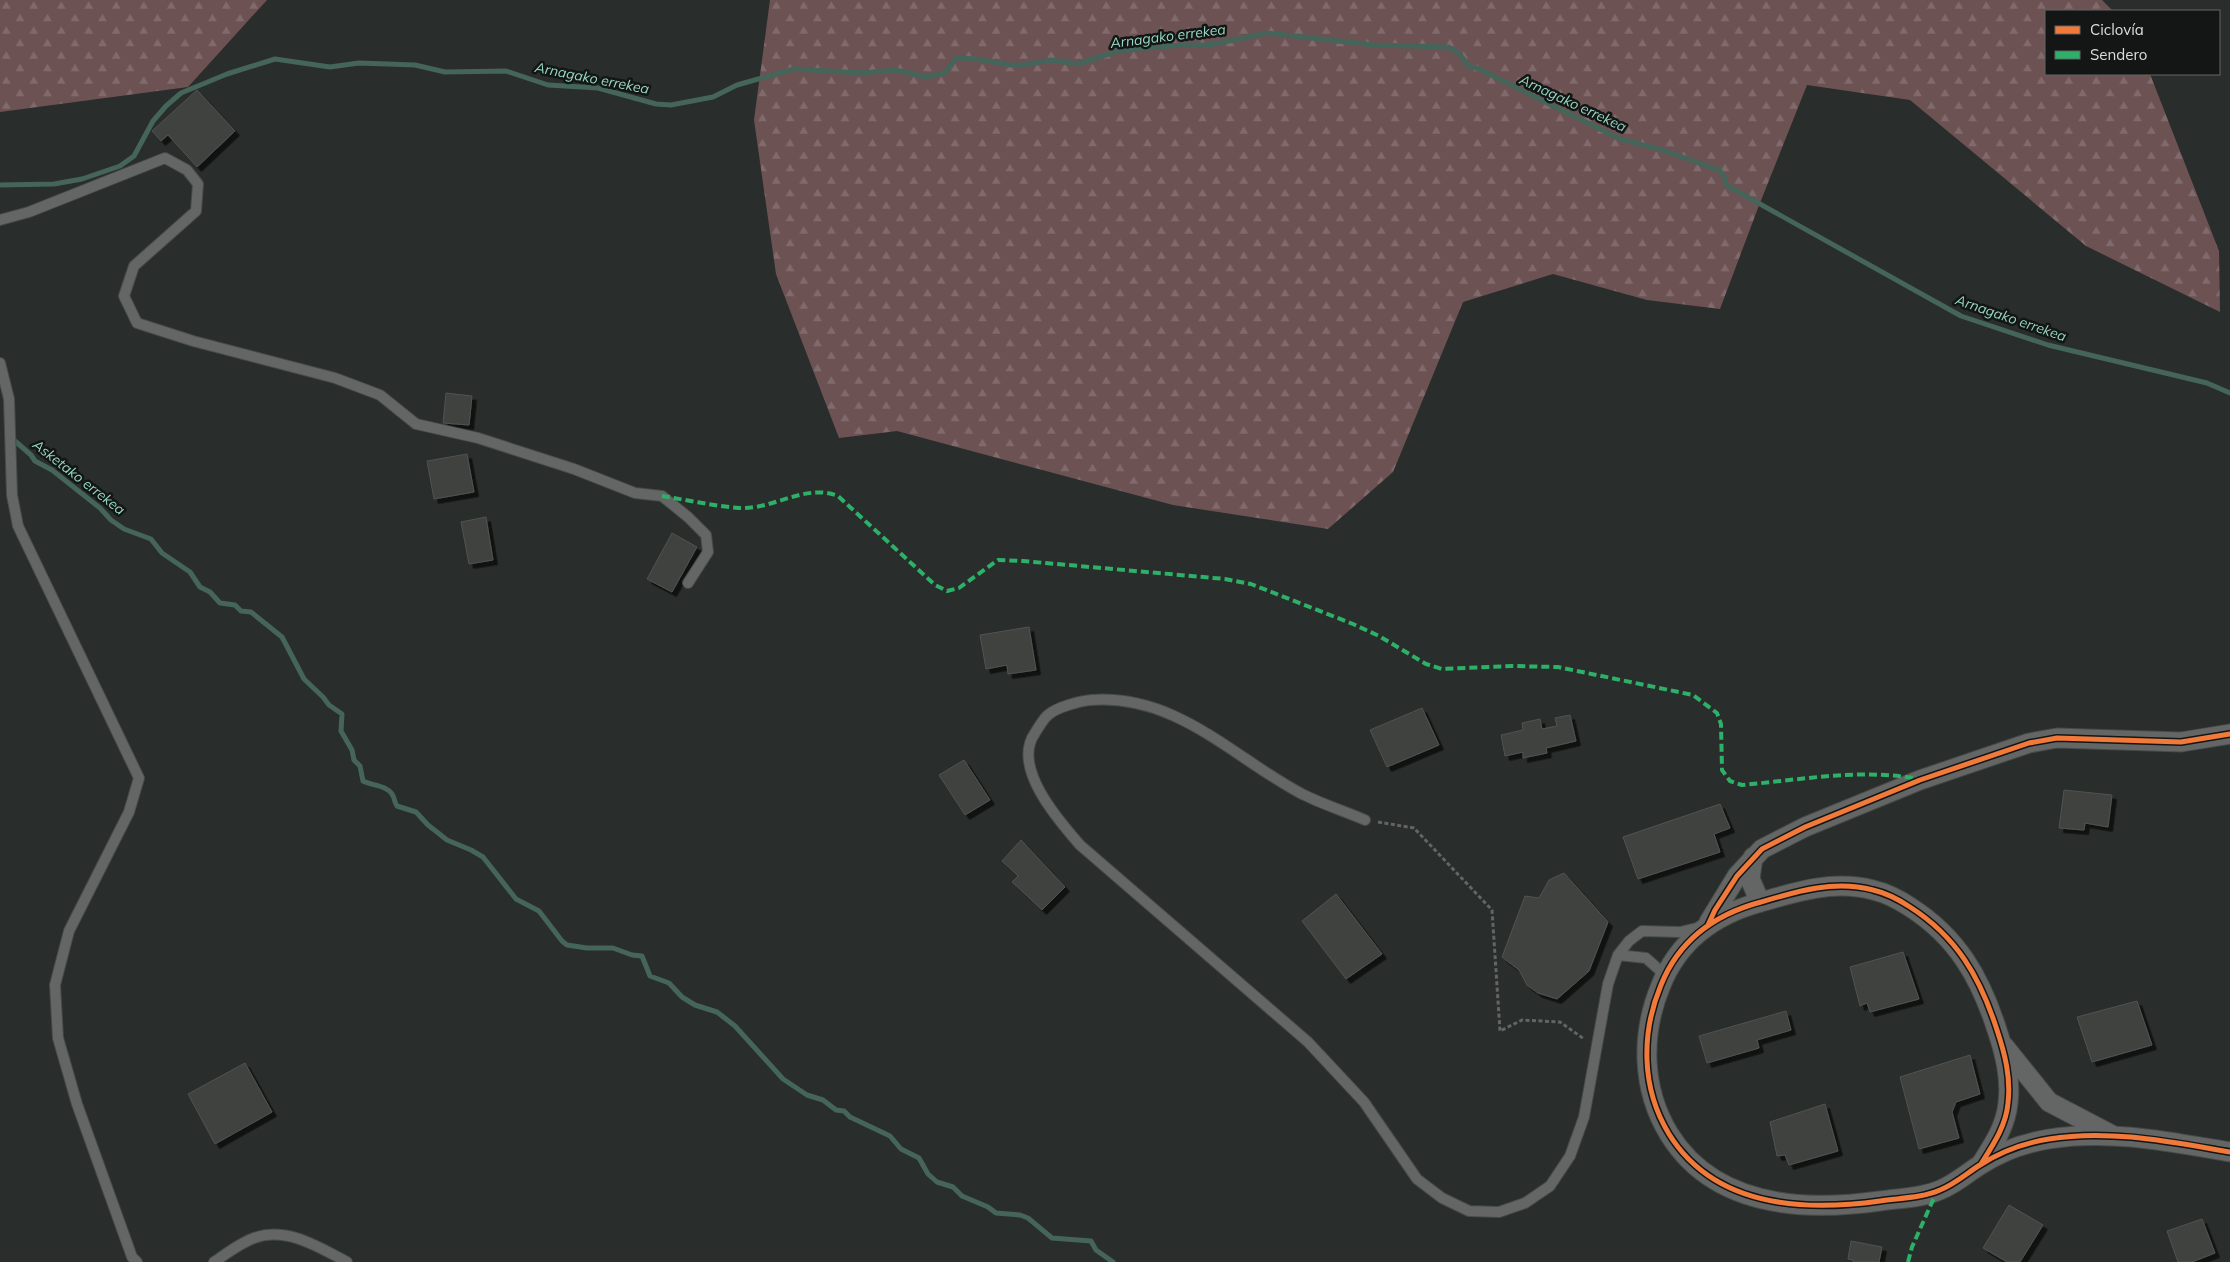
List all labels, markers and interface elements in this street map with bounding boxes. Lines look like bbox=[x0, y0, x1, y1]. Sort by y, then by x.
legend bbox=[2045, 10, 2220, 75]
water label: Arnagako errekea bbox=[1108, 20, 1227, 52]
text: Ciclovía bbox=[2090, 20, 2144, 39]
text: Sendero bbox=[2090, 45, 2147, 64]
water label: Arnagako errekea bbox=[532, 58, 651, 98]
water label: Arnagako errekea bbox=[1516, 70, 1629, 136]
water label: Arnagako errekea bbox=[1952, 290, 2069, 345]
water label: Asketako errekea bbox=[28, 435, 129, 519]

